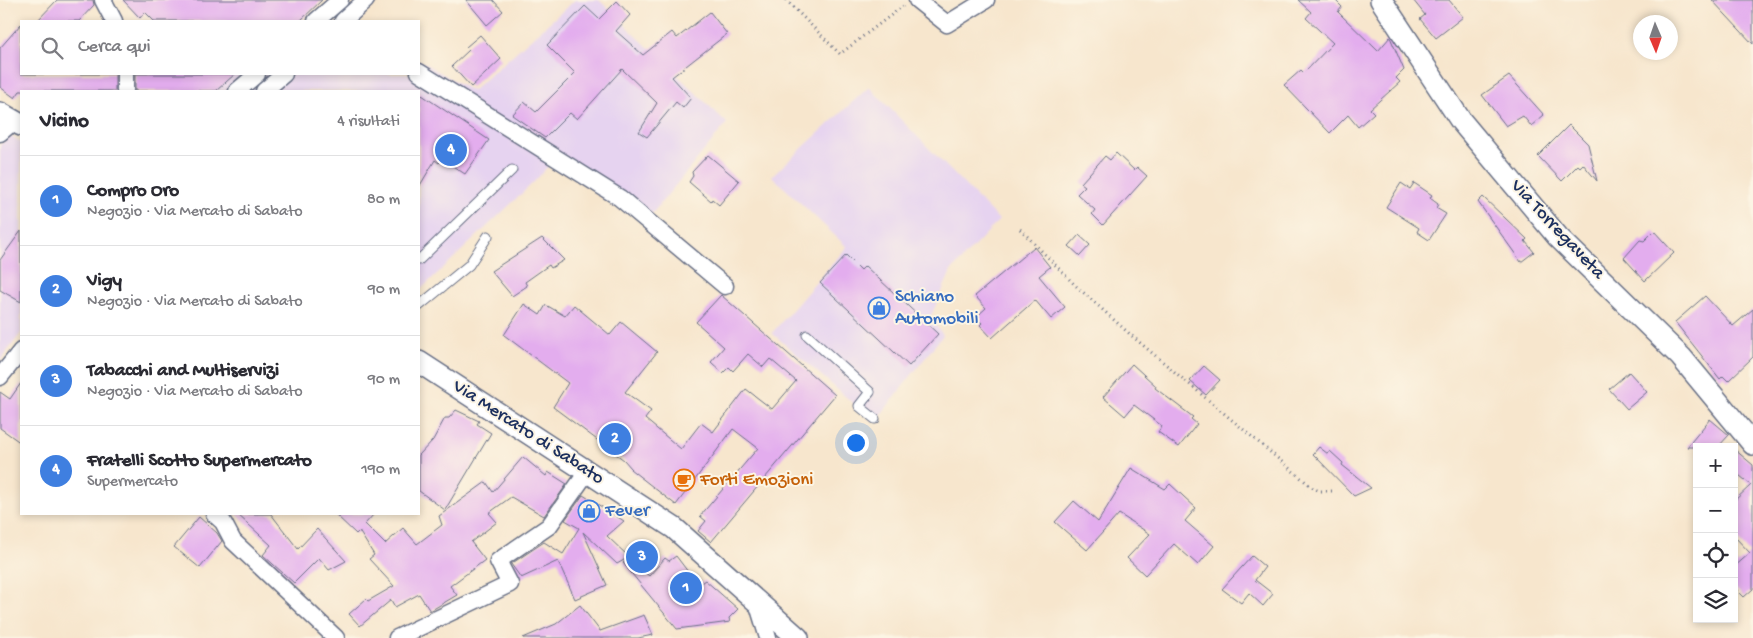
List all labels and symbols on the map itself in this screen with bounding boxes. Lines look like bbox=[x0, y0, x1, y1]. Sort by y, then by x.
north arrow bbox=[1633, 15, 1678, 60]
pin: 4 bbox=[435, 131, 467, 169]
street label: Via Torregaveta bbox=[1504, 175, 1610, 286]
place label: Schiano Automobili bbox=[895, 286, 979, 331]
shop icon: Schiano Automobili bbox=[867, 296, 891, 320]
street label: Via Mercato di Sabato bbox=[447, 375, 608, 491]
pin: 2 bbox=[599, 420, 631, 458]
your location bbox=[843, 430, 869, 456]
cafe icon: Forti Emozioni bbox=[672, 468, 696, 492]
place label: Forti Emozioni bbox=[699, 469, 813, 492]
shop icon: Fever bbox=[577, 499, 601, 523]
place label: Fever bbox=[604, 500, 652, 523]
pin: 3 bbox=[626, 538, 658, 576]
pin: 1 bbox=[670, 569, 702, 607]

